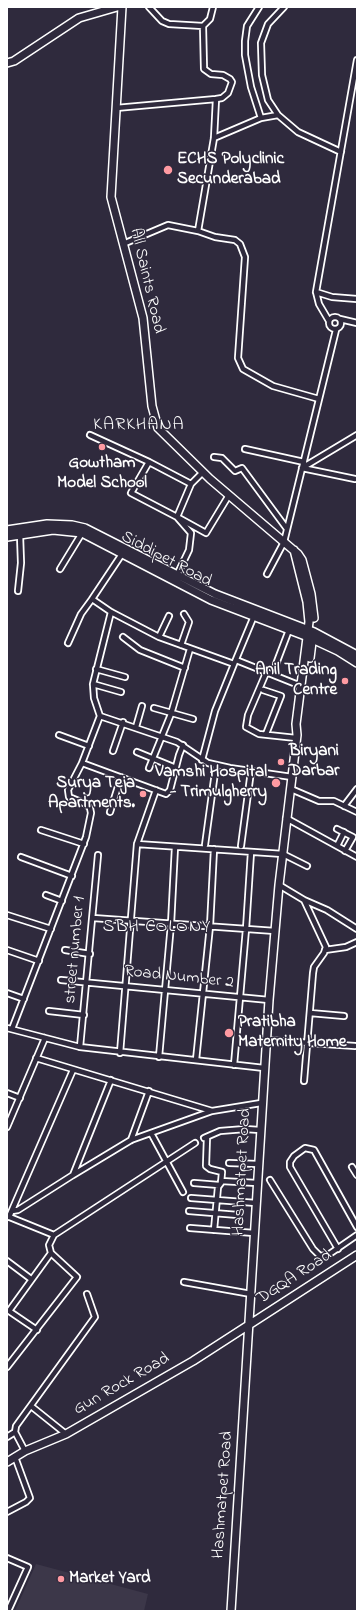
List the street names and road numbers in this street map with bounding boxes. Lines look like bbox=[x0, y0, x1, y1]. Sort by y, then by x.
street label: All Saints Road bbox=[124, 226, 168, 336]
street label: Siddipet Road bbox=[117, 528, 215, 592]
street label: street number 1 bbox=[61, 896, 91, 1004]
street label: Road Number 2 bbox=[123, 962, 235, 994]
street label: Hashmatpet Road bbox=[229, 1108, 257, 1236]
street label: DGQA Road bbox=[254, 1246, 336, 1310]
street label: Gun Rock Road bbox=[70, 1349, 174, 1421]
street label: Hashmatpet Road bbox=[209, 1431, 239, 1559]

